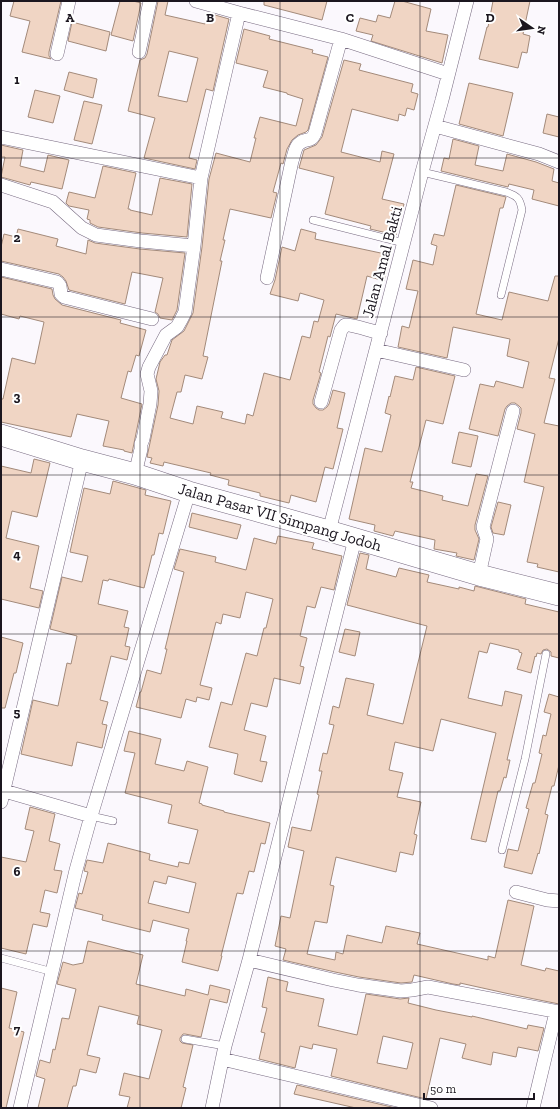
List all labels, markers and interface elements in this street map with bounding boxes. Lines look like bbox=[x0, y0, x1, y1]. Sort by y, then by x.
north arrow bbox=[512, 8, 552, 48]
text: A bbox=[66, 10, 75, 25]
text: B bbox=[206, 10, 214, 25]
text: C bbox=[346, 10, 354, 25]
text: D bbox=[485, 10, 495, 25]
text: N bbox=[534, 25, 549, 36]
text: 1 bbox=[14, 72, 20, 87]
street label: Jalan Amal Bakti bbox=[358, 204, 406, 320]
text: 2 bbox=[14, 230, 21, 245]
text: 3 bbox=[14, 389, 21, 404]
street label: Jalan Pasar VII Simpang Jodoh bbox=[176, 479, 384, 555]
text: 4 bbox=[13, 547, 21, 562]
text: 5 bbox=[14, 705, 21, 720]
text: 6 bbox=[14, 864, 21, 879]
text: 7 bbox=[14, 1022, 21, 1037]
scale bar bbox=[424, 1075, 534, 1101]
text: 50 m bbox=[430, 1082, 457, 1096]

